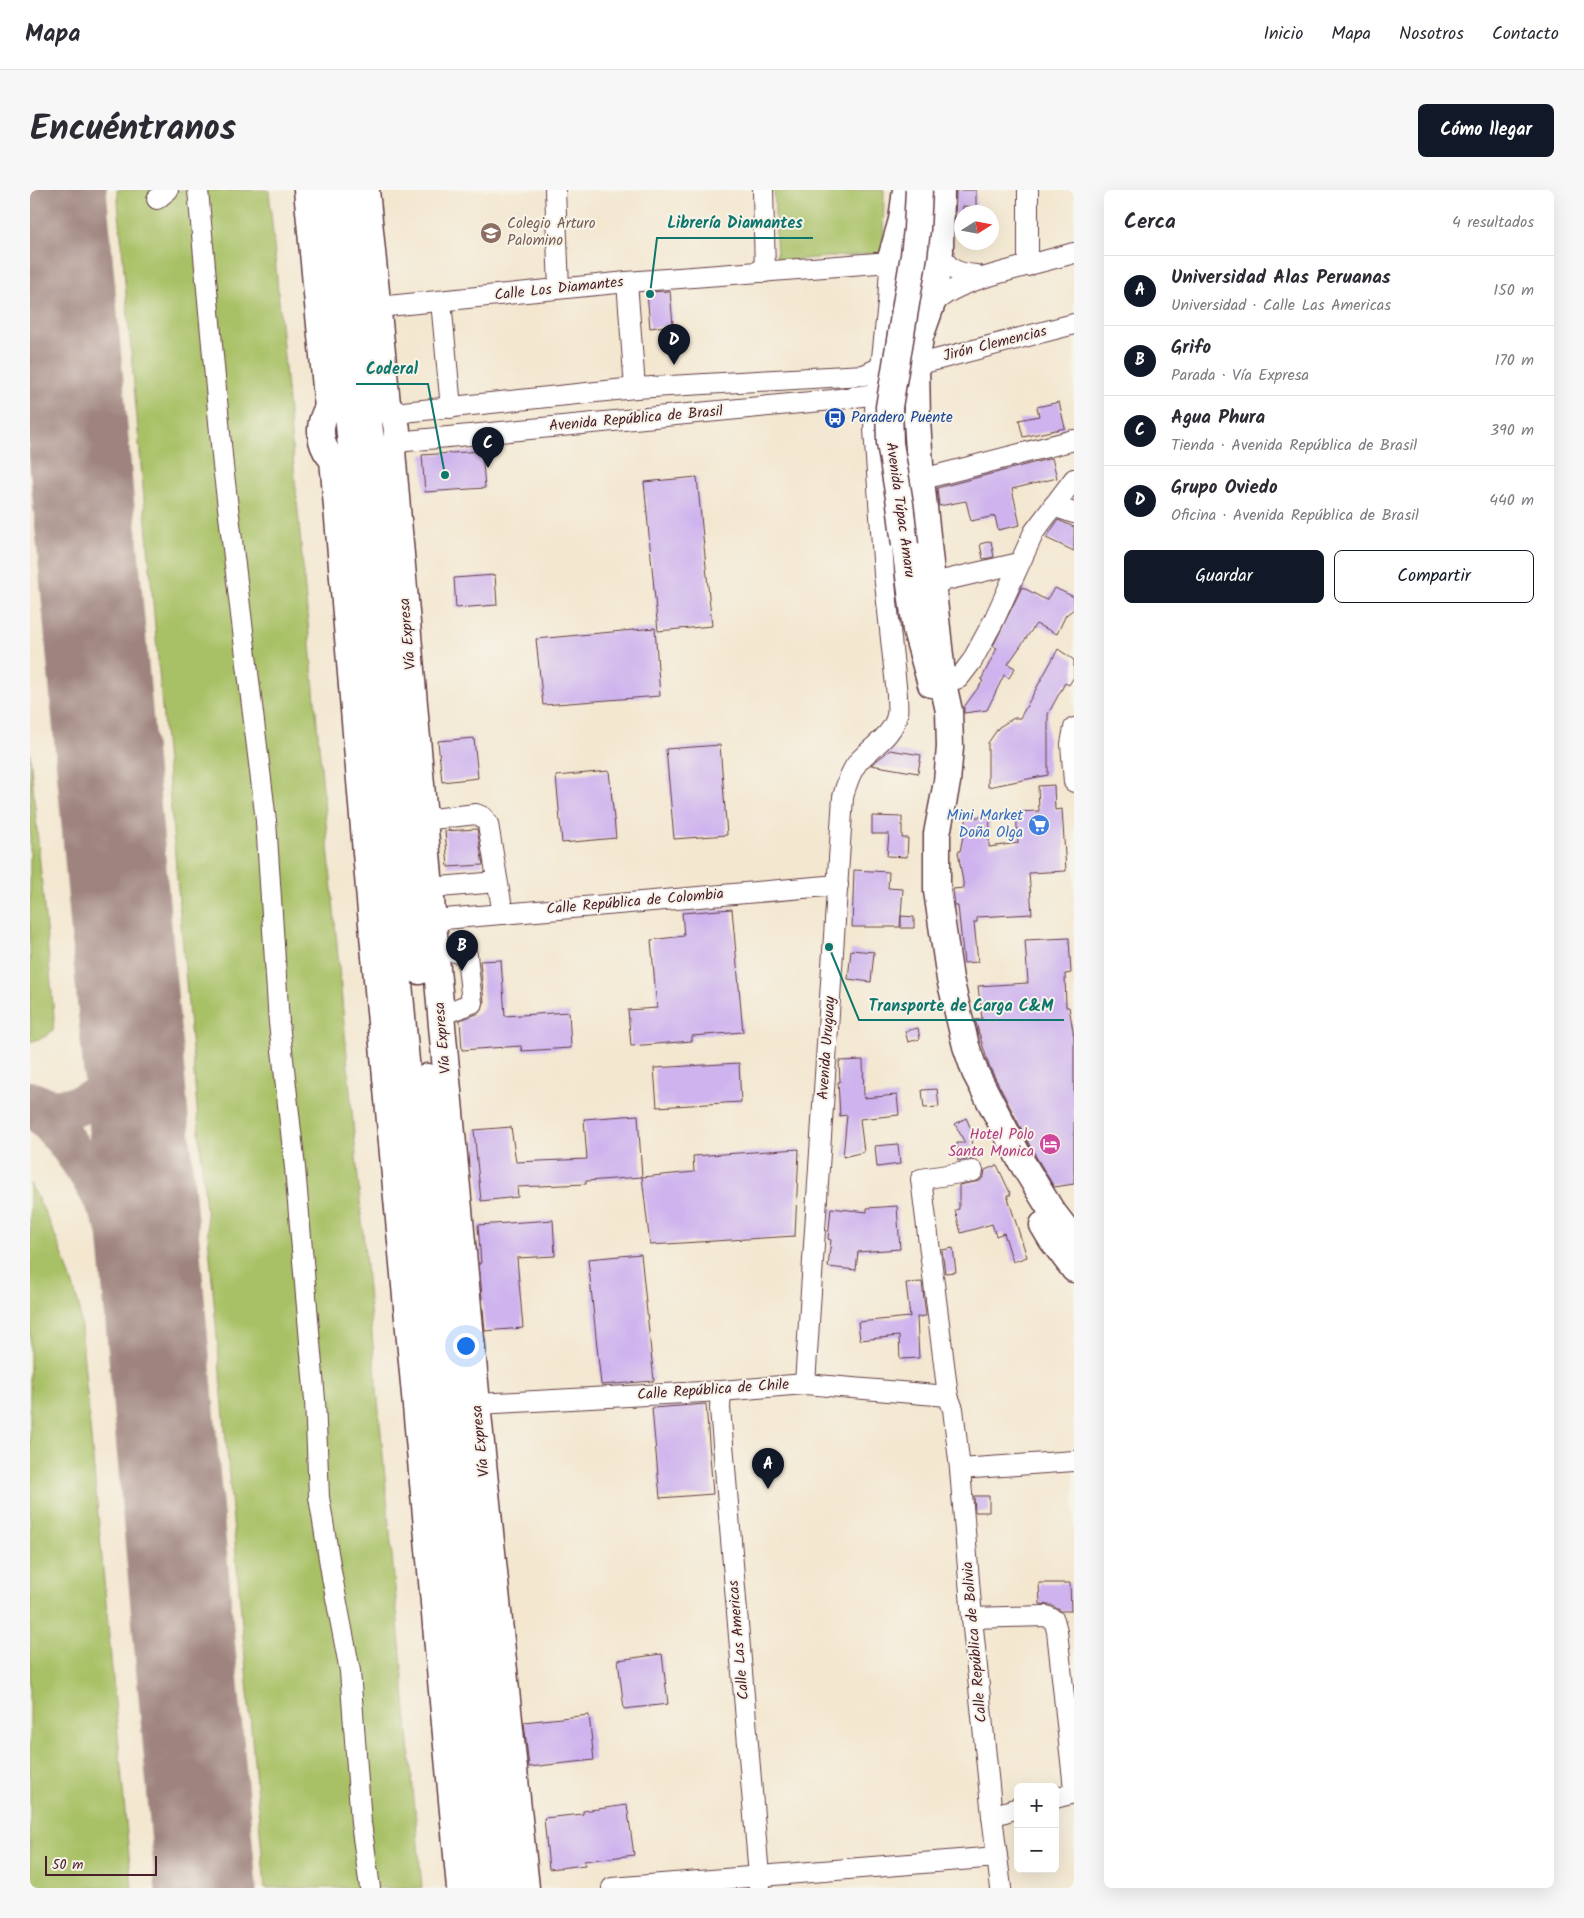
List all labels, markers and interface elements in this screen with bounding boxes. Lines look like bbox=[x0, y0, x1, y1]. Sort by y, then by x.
text: Mapa bbox=[25, 15, 81, 54]
text: Inicio bbox=[1263, 20, 1303, 49]
text: Mapa bbox=[1331, 20, 1371, 49]
text: Nosotros bbox=[1399, 20, 1464, 49]
text: Contacto bbox=[1492, 20, 1559, 49]
text: Encuéntranos bbox=[30, 102, 236, 158]
button: Cómo llegar bbox=[1418, 104, 1554, 157]
north arrow bbox=[954, 205, 999, 250]
text: Cerca bbox=[1124, 206, 1176, 239]
callout: Librería Diamantes bbox=[657, 207, 813, 238]
text: 4 resultados bbox=[1452, 210, 1534, 235]
text: Librería Diamantes bbox=[667, 211, 803, 236]
place label: Colegio Arturo Palomino bbox=[507, 212, 596, 253]
school or university icon: Colegio Arturo Palomino bbox=[479, 221, 503, 245]
text: Universidad Alas Peruanas bbox=[1171, 263, 1391, 293]
street label: Calle Los Diamantes bbox=[493, 270, 625, 308]
text: A bbox=[1135, 278, 1145, 303]
text: 150 m bbox=[1493, 278, 1534, 303]
text: Universidad · Calle Las Americas bbox=[1171, 293, 1391, 318]
street label: Jirón Clemencias bbox=[941, 319, 1050, 368]
pin: D bbox=[658, 324, 690, 365]
text: Grifo bbox=[1171, 333, 1211, 363]
text: B bbox=[1135, 348, 1145, 373]
text: 170 m bbox=[1494, 348, 1534, 373]
callout: Coderal bbox=[356, 353, 428, 384]
text: Coderal bbox=[366, 357, 419, 382]
text: Parada · Vía Expresa bbox=[1171, 363, 1309, 388]
street label: Avenida República de Brasil bbox=[548, 399, 724, 439]
text: Agua Phura bbox=[1171, 403, 1265, 433]
bus stop icon: Paradero Puente bbox=[823, 406, 847, 430]
place label: Paradero Puente bbox=[851, 406, 953, 430]
text: C bbox=[1135, 418, 1145, 443]
text: 390 m bbox=[1490, 418, 1534, 443]
pin: C bbox=[472, 427, 504, 468]
text: Tienda · Avenida República de Brasil bbox=[1171, 433, 1417, 458]
street label: Avenida Túpac Amaru bbox=[879, 441, 921, 579]
text: Grupo Oviedo bbox=[1171, 473, 1278, 503]
text: D bbox=[1135, 488, 1145, 513]
text: 440 m bbox=[1489, 488, 1534, 513]
text: Oficina · Avenida República de Brasil bbox=[1171, 503, 1419, 528]
button: Guardar bbox=[1124, 550, 1324, 603]
button: Compartir bbox=[1334, 550, 1534, 603]
street label: Vía Expresa bbox=[393, 597, 423, 671]
place label: Mini Market Doña Olga bbox=[947, 804, 1023, 845]
supermarket icon: Mini Market Doña Olga bbox=[1027, 813, 1051, 837]
street label: Calle República de Colombia bbox=[545, 882, 725, 922]
pin: B bbox=[446, 930, 478, 971]
callout: Transporte de Carga C&M bbox=[859, 989, 1064, 1020]
street label: Avenida Uruguay bbox=[811, 994, 843, 1101]
text: Transporte de Carga C&M bbox=[869, 994, 1054, 1019]
street label: Vía Expresa bbox=[428, 1001, 458, 1075]
place label: Hotel Polo Santa Monica bbox=[948, 1123, 1034, 1164]
hotel icon: Hotel Polo Santa Monica bbox=[1038, 1132, 1062, 1156]
your location bbox=[453, 1333, 479, 1359]
street label: Calle República de Chile bbox=[636, 1373, 790, 1407]
street label: Vía Expresa bbox=[465, 1404, 497, 1478]
pin: A bbox=[752, 1448, 784, 1489]
street label: Calle República de Bolivia bbox=[956, 1560, 994, 1724]
street label: Calle Las Americas bbox=[722, 1578, 756, 1701]
map controls bbox=[1014, 1783, 1059, 1873]
button: + bbox=[1014, 1783, 1059, 1828]
button: − bbox=[1014, 1828, 1059, 1873]
scale bar bbox=[45, 1853, 158, 1876]
text: 50 m bbox=[52, 1854, 83, 1876]

